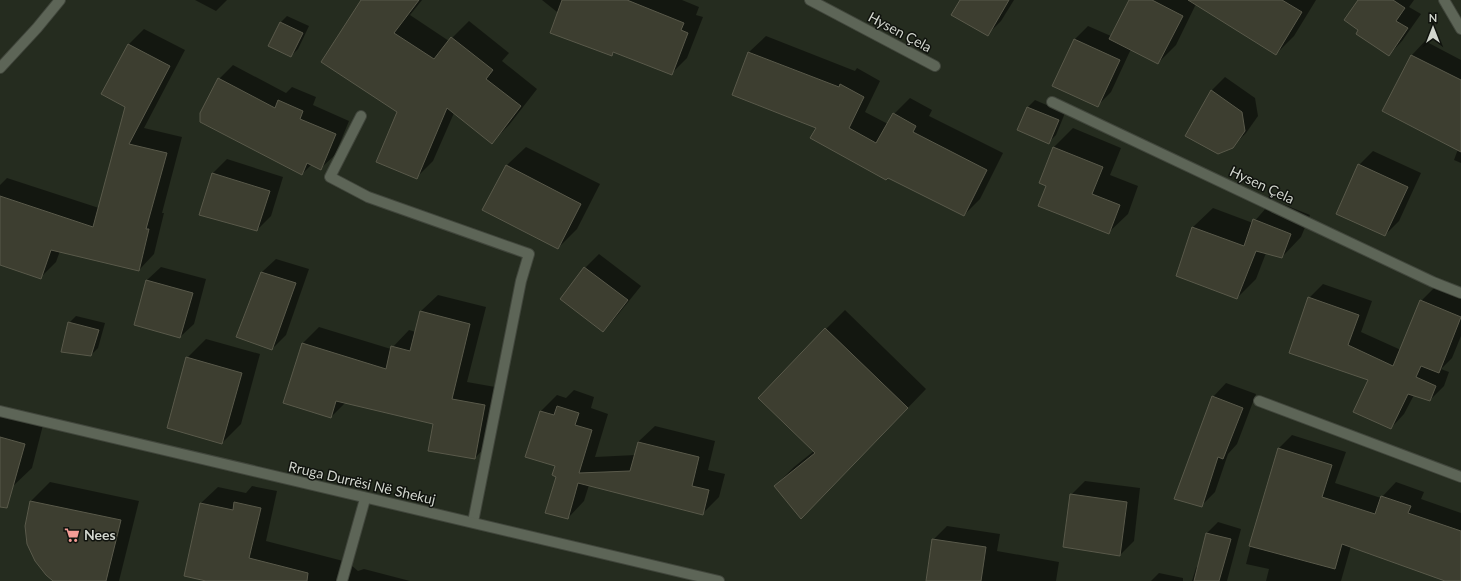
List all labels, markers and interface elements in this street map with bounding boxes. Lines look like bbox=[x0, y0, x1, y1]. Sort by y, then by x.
street label: Hysen Çela bbox=[866, 8, 935, 55]
north arrow bbox=[1413, 8, 1453, 48]
text: N bbox=[1429, 11, 1437, 24]
street label: Hysen Çela bbox=[1227, 162, 1297, 207]
street label: Rruga Durrësi Në Shekuj bbox=[287, 457, 437, 508]
supermarket icon: Nees bbox=[63, 526, 81, 544]
place label: Nees bbox=[84, 526, 116, 543]

